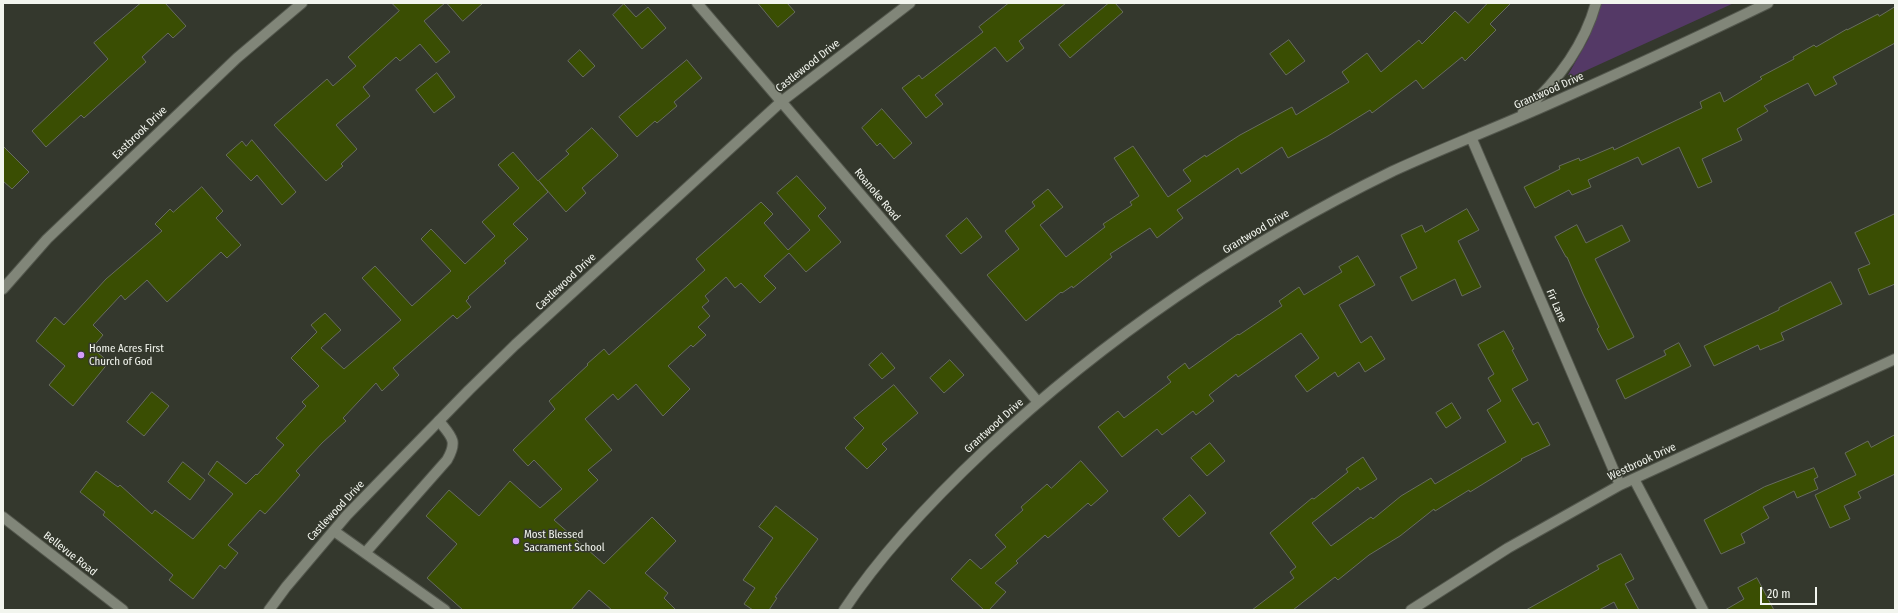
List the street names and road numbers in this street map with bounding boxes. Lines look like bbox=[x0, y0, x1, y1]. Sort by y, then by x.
street label: Castlewood Drive bbox=[773, 37, 843, 95]
street label: Grantwood Drive bbox=[1512, 70, 1586, 112]
street label: Eastbrook Drive bbox=[110, 104, 170, 162]
street label: Roanoke Road bbox=[851, 166, 903, 224]
street label: Grantwood Drive bbox=[1220, 207, 1292, 257]
street label: Castlewood Drive bbox=[533, 251, 599, 313]
street label: Fir Lane bbox=[1543, 287, 1569, 325]
street label: Grantwood Drive bbox=[962, 396, 1026, 456]
street label: Westbrook Drive bbox=[1606, 440, 1678, 484]
street label: Castlewood Drive bbox=[305, 478, 367, 544]
street label: Bellevue Road bbox=[41, 529, 99, 579]

